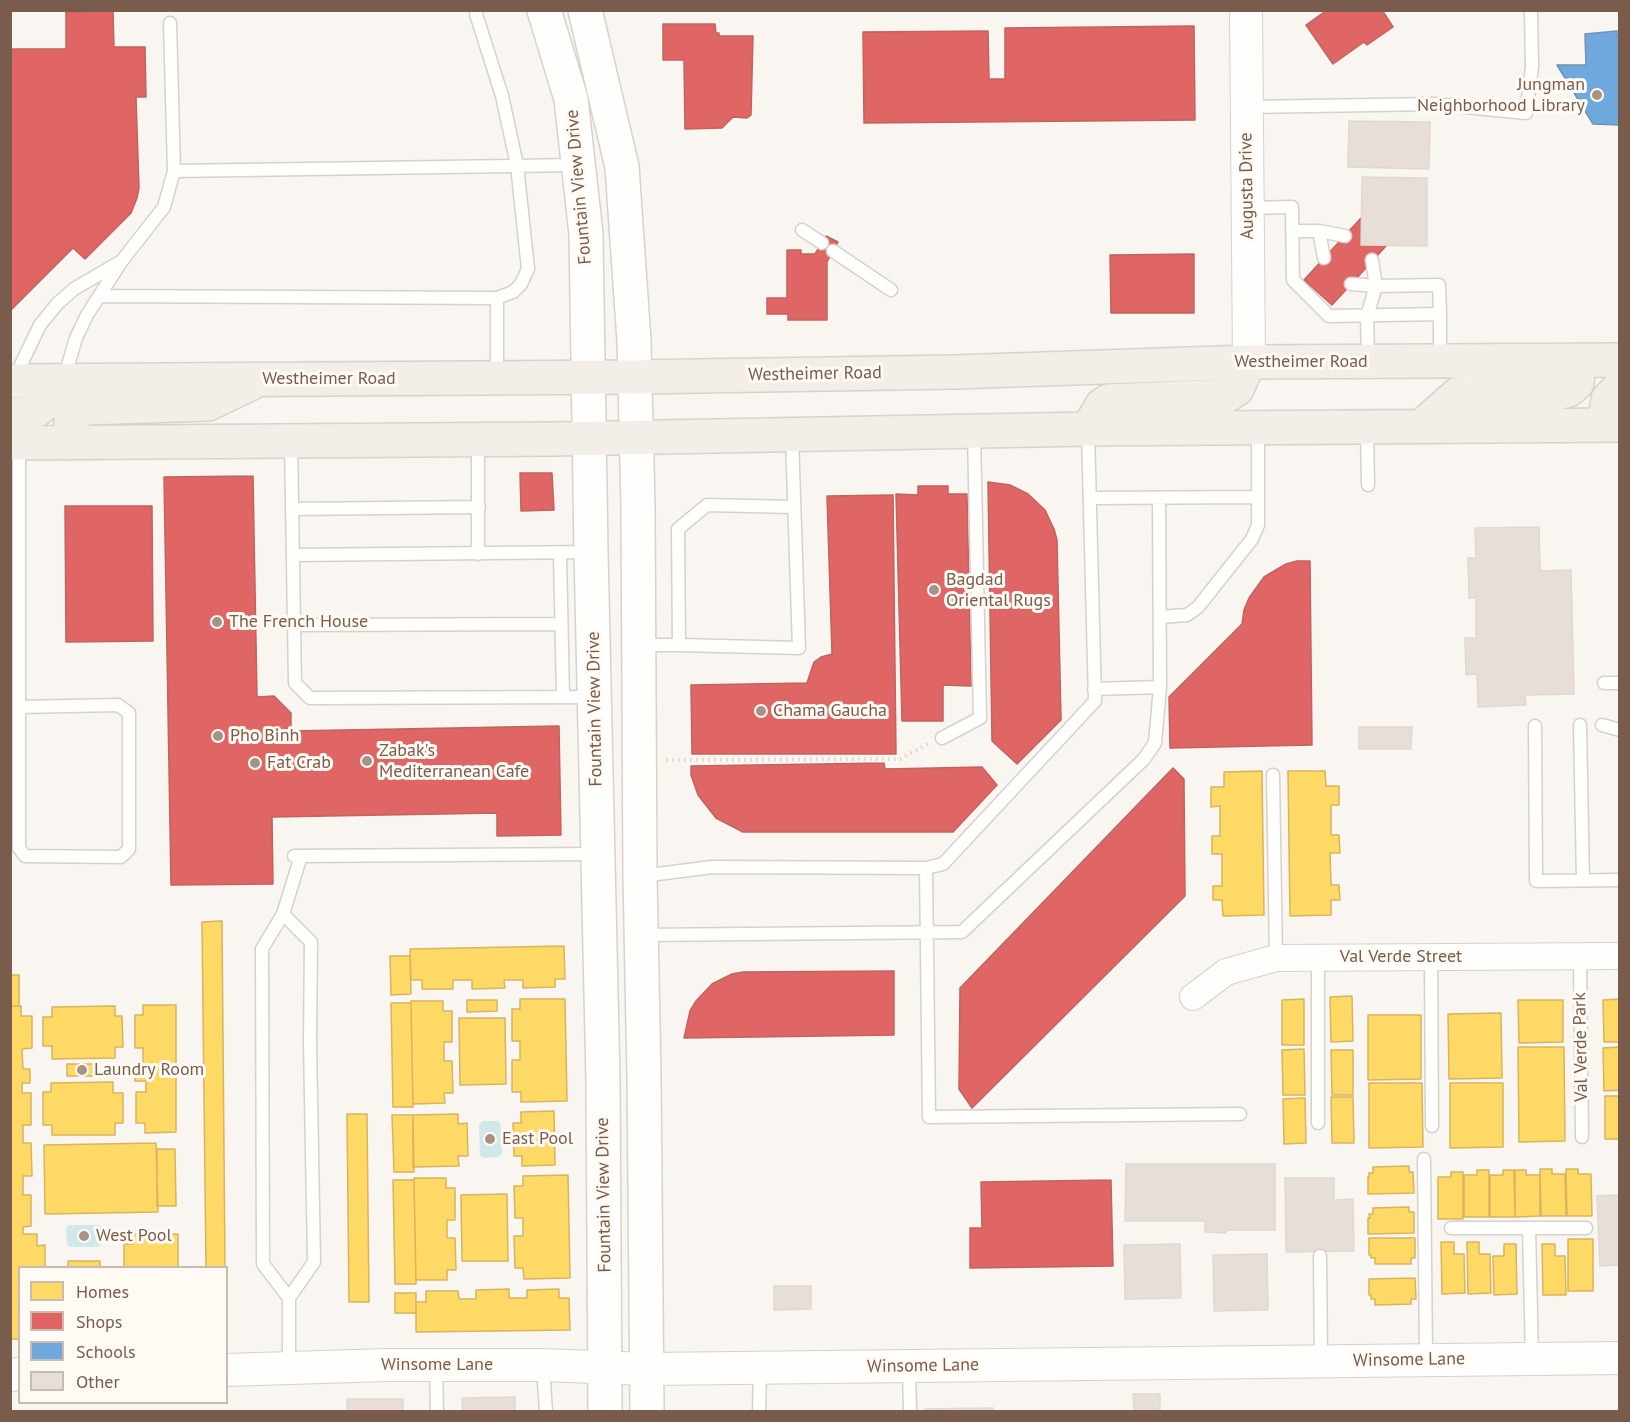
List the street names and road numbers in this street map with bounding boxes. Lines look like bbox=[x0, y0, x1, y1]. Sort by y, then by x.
street label: Fountain View Drive bbox=[561, 109, 597, 265]
street label: Augusta Drive bbox=[1235, 132, 1259, 240]
street label: Westheimer Road bbox=[1234, 351, 1368, 373]
street label: Westheimer Road bbox=[748, 362, 882, 386]
street label: Westheimer Road bbox=[262, 368, 396, 390]
street label: Fountain View Drive bbox=[583, 631, 607, 787]
street label: Val Verde Street bbox=[1340, 946, 1462, 968]
street label: Val Verde Park bbox=[1569, 992, 1593, 1102]
street label: Fountain View Drive bbox=[592, 1117, 616, 1273]
street label: Winsome Lane bbox=[1353, 1348, 1465, 1372]
street label: Winsome Lane bbox=[381, 1354, 493, 1376]
street label: Winsome Lane bbox=[867, 1354, 979, 1378]

